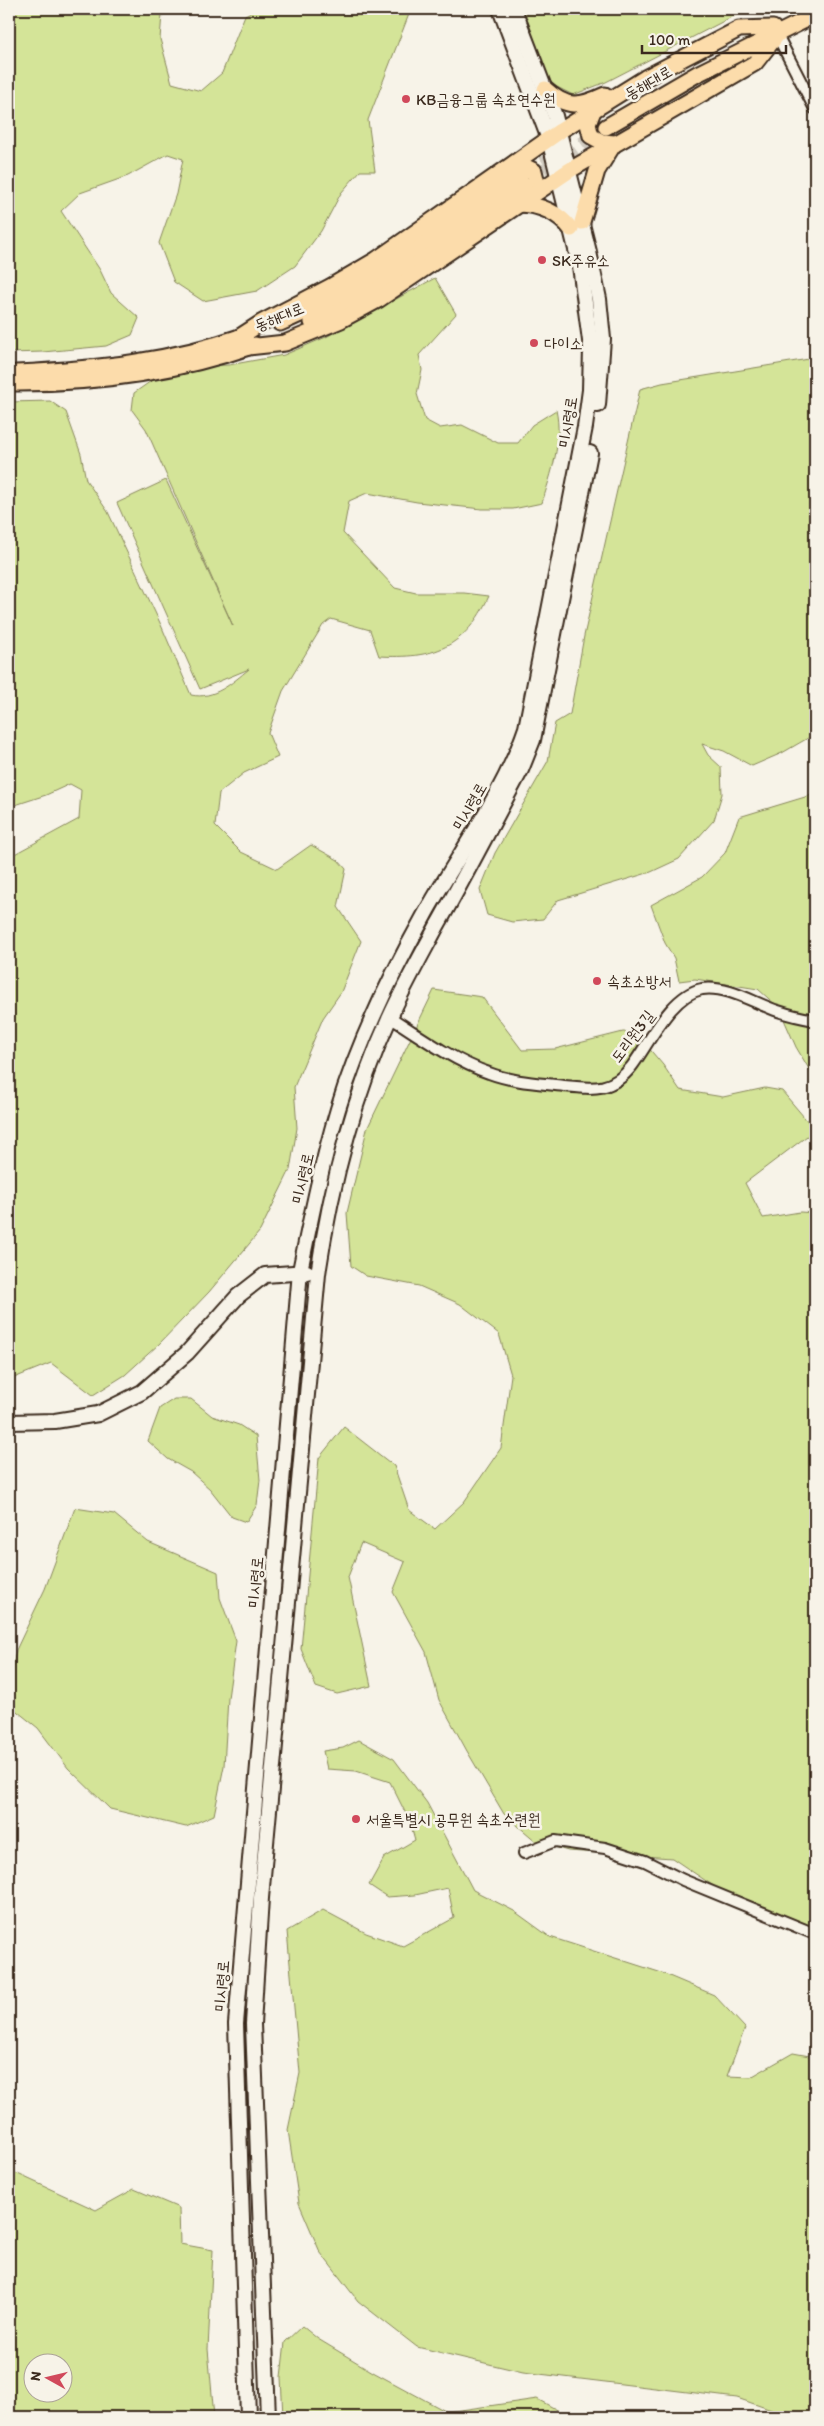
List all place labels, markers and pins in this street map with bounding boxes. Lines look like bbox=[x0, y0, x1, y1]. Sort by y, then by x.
place label: KB금융그룹 속초연수원 bbox=[416, 90, 556, 109]
marker: KB금융그룹 속초연수원 bbox=[400, 93, 412, 105]
place label: SK주유소 bbox=[552, 251, 610, 270]
marker: SK주유소 bbox=[536, 254, 548, 266]
place label: 다이소 bbox=[544, 334, 583, 353]
marker: 다이소 bbox=[528, 337, 540, 349]
place label: 속초소방서 bbox=[607, 972, 671, 991]
marker: 속초소방서 bbox=[591, 975, 603, 987]
place label: 서울특별시 공무원 속초수련원 bbox=[366, 1810, 541, 1829]
marker: 서울특별시 공무원 속초수련원 bbox=[350, 1813, 362, 1825]

